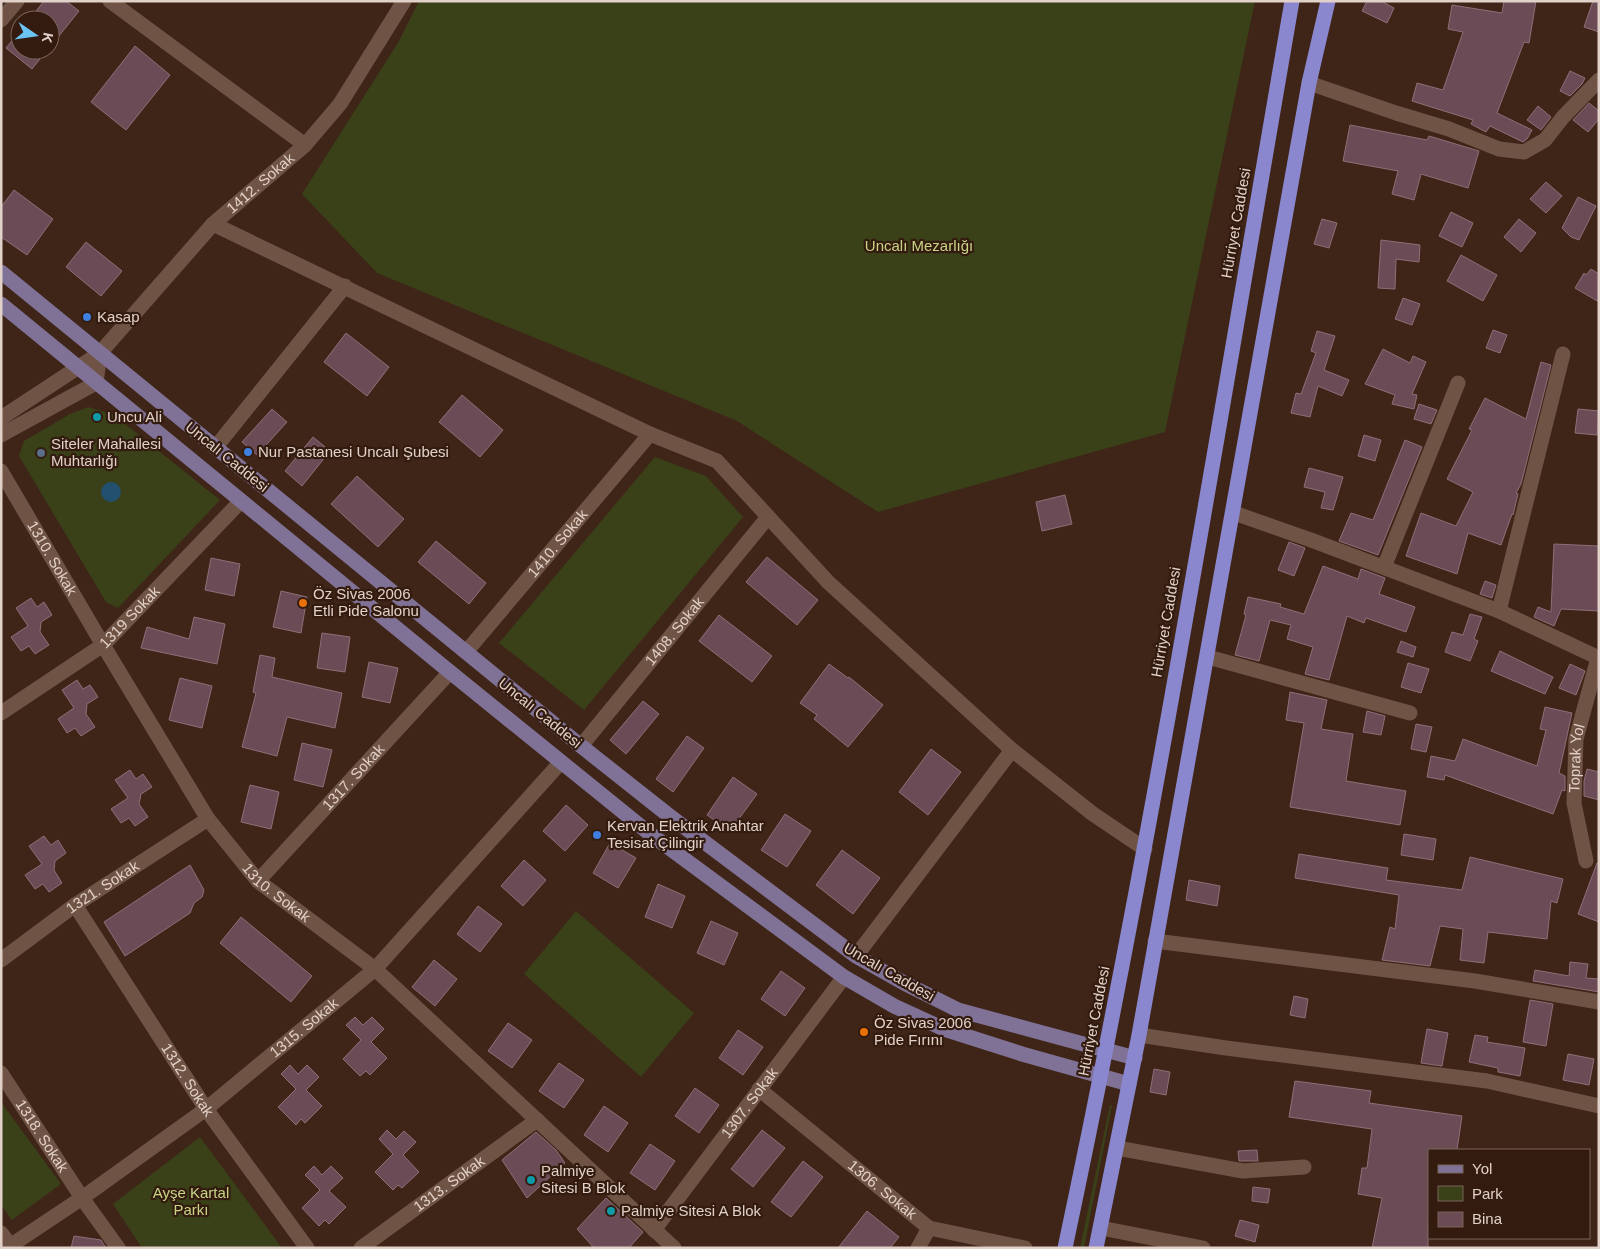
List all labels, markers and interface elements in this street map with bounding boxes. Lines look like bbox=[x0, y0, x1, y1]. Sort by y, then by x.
north arrow bbox=[10, 10, 60, 60]
text: K bbox=[39, 31, 57, 45]
street label: 1412. Sokak bbox=[223, 149, 298, 217]
street label: Hürriyet Caddesi bbox=[1217, 166, 1254, 279]
park label: Uncalı Mezarlığı bbox=[865, 237, 973, 254]
place label: Kasap bbox=[97, 308, 140, 325]
marker: Kasap bbox=[81, 311, 93, 323]
place label: Uncu Ali bbox=[107, 408, 162, 425]
marker: Uncu Ali bbox=[91, 411, 103, 423]
street label: Uncalı Caddesi bbox=[182, 418, 272, 495]
place label: Siteler Mahallesi Muhtarlığı bbox=[51, 435, 161, 469]
place label: Nur Pastanesi Uncalı Şubesi bbox=[258, 443, 449, 460]
marker: Nur Pastanesi Uncalı Şubesi bbox=[242, 446, 254, 458]
marker: Siteler Mahallesi Muhtarlığı bbox=[35, 447, 47, 459]
street label: 1410. Sokak bbox=[524, 505, 591, 581]
street label: 1310. Sokak bbox=[24, 518, 81, 599]
street label: Hürriyet Caddesi bbox=[1147, 565, 1184, 678]
street label: 1319 Sokak bbox=[96, 582, 163, 651]
place label: Öz Sivas 2006 Etli Pide Salonu bbox=[313, 585, 419, 619]
street label: 1408. Sokak bbox=[641, 593, 708, 669]
marker: Öz Sivas 2006 Etli Pide Salonu bbox=[297, 597, 309, 609]
street label: Uncalı Caddesi bbox=[495, 674, 585, 751]
street label: Toprak Yol bbox=[1565, 722, 1588, 793]
street label: 1317. Sokak bbox=[319, 740, 388, 813]
place label: Kervan Elektrik Anahtar Tesisat Çilingir bbox=[607, 817, 764, 851]
marker: Kervan Elektrik Anahtar Tesisat Çilingir bbox=[591, 829, 603, 841]
street label: 1321. Sokak bbox=[62, 857, 142, 917]
street label: 1310. Sokak bbox=[239, 860, 314, 926]
street label: Uncalı Caddesi bbox=[841, 939, 938, 1004]
street label: Hürriyet Caddesi bbox=[1075, 964, 1113, 1077]
street label: 1315. Sokak bbox=[266, 994, 342, 1061]
place label: Öz Sivas 2006 Pide Fırını bbox=[874, 1014, 972, 1048]
marker: Öz Sivas 2006 Pide Fırını bbox=[858, 1026, 870, 1038]
street label: 1312. Sokak bbox=[158, 1040, 218, 1120]
street label: 1307. Sokak bbox=[717, 1064, 781, 1141]
street label: 1318. Sokak bbox=[12, 1096, 72, 1176]
legend bbox=[1428, 1149, 1590, 1239]
street label: 1313. Sokak bbox=[410, 1152, 488, 1215]
street label: 1306. Sokak bbox=[845, 1156, 920, 1223]
text: Yol bbox=[1472, 1160, 1492, 1177]
place label: Palmiye Sitesi B Blok bbox=[541, 1162, 626, 1196]
marker: Palmiye Sitesi B Blok bbox=[525, 1174, 537, 1186]
park label: Ayşe Kartal Parkı bbox=[153, 1184, 229, 1218]
text: Park bbox=[1472, 1185, 1503, 1202]
place label: Palmiye Sitesi A Blok bbox=[621, 1202, 762, 1219]
marker: Palmiye Sitesi A Blok bbox=[605, 1205, 617, 1217]
text: Bina bbox=[1472, 1210, 1503, 1227]

